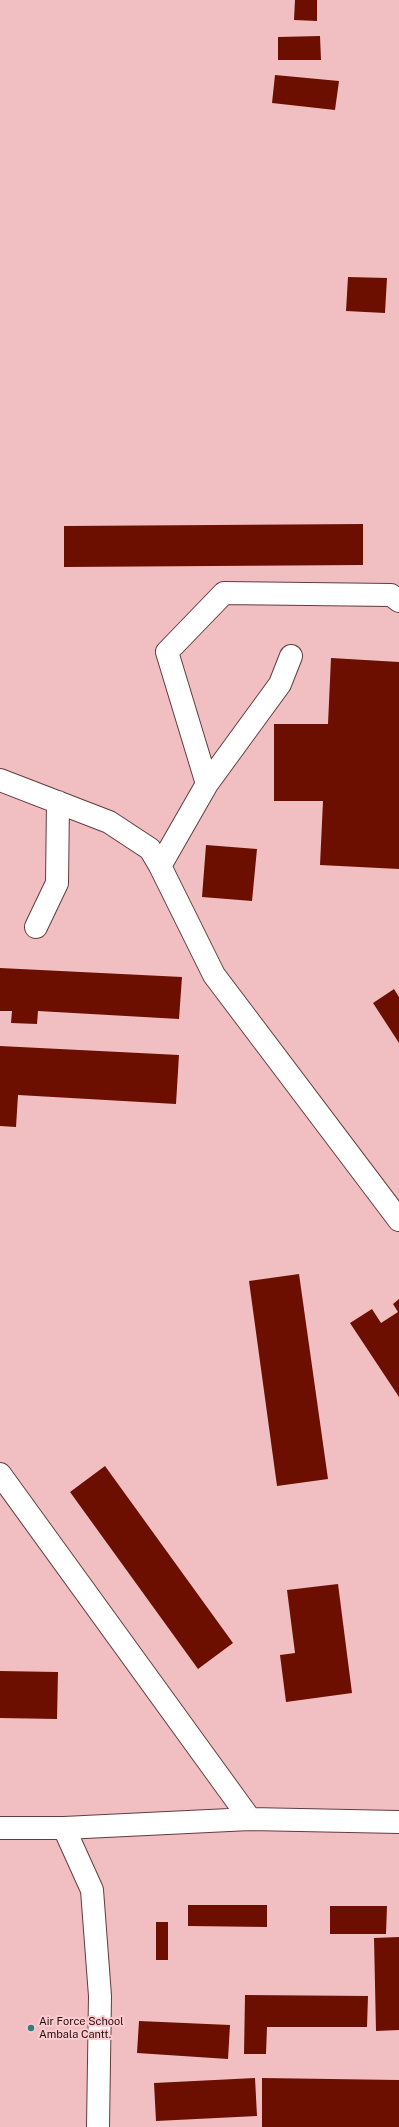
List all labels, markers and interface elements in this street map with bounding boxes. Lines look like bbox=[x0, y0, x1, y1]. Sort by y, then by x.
place label: Air Force School Ambala Cantt. bbox=[39, 2015, 124, 2041]
marker: Air Force School Ambala Cantt. bbox=[26, 2023, 36, 2033]

